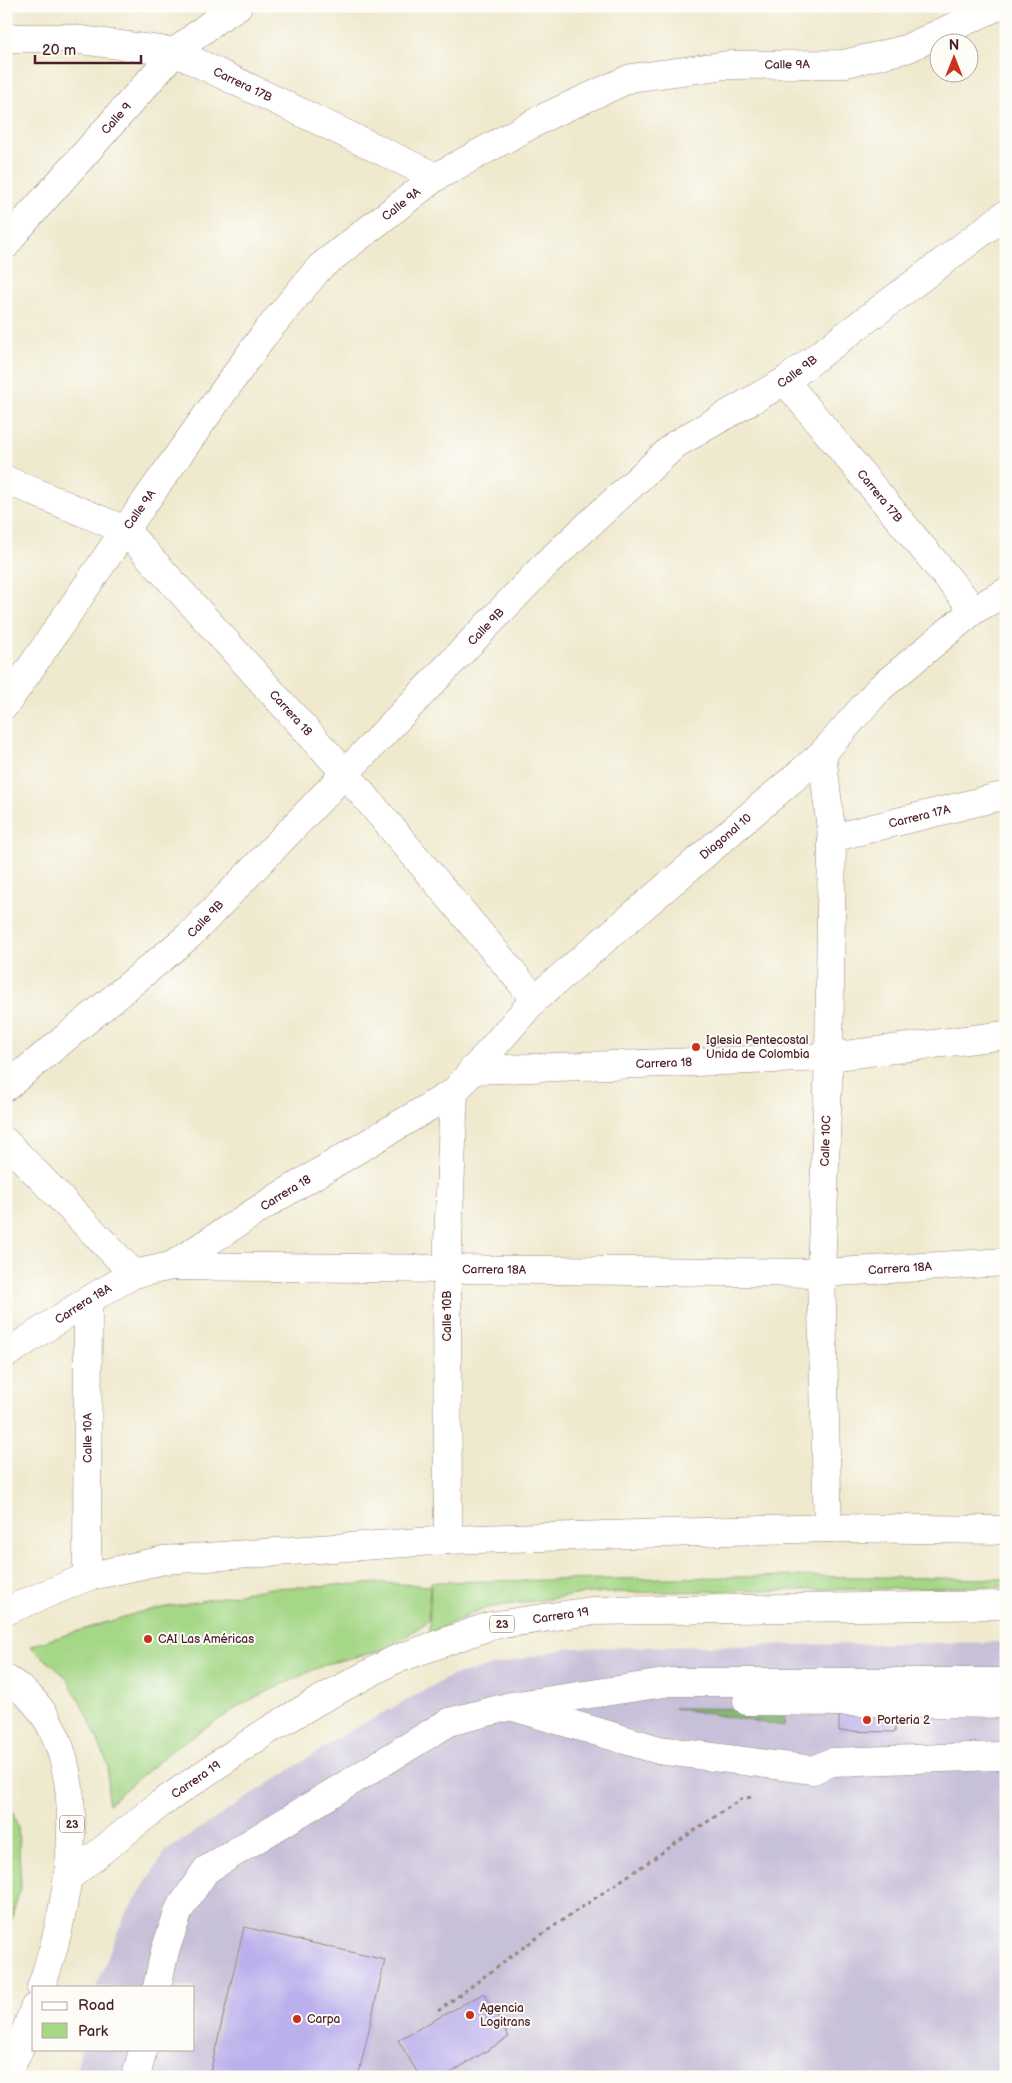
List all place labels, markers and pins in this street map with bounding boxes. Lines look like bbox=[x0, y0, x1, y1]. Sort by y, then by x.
place label: Iglesia Pentecostal Unida de Colombia bbox=[706, 1033, 810, 1062]
marker: Iglesia Pentecostal Unida de Colombia bbox=[690, 1041, 702, 1053]
place label: CAI Las Américas bbox=[158, 1632, 254, 1647]
marker: CAI Las Américas bbox=[142, 1633, 154, 1645]
place label: Porteria 2 bbox=[877, 1713, 930, 1728]
marker: Porteria 2 bbox=[861, 1714, 873, 1726]
place label: Agencia Logitrans bbox=[480, 2001, 530, 2030]
marker: Agencia Logitrans bbox=[464, 2009, 476, 2021]
place label: Carpa bbox=[307, 2012, 341, 2027]
marker: Carpa bbox=[291, 2013, 303, 2025]

